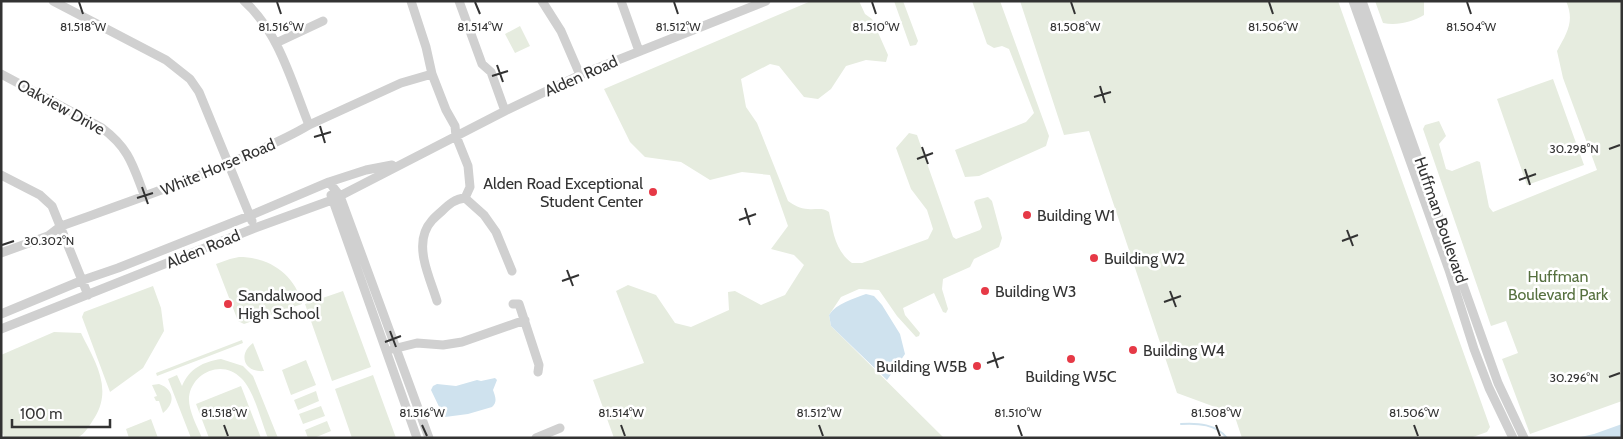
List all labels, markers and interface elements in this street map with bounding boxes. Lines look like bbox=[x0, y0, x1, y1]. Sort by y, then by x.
text: 81.518°W bbox=[60, 19, 107, 34]
text: 81.516°W bbox=[258, 19, 304, 34]
text: 81.514°W bbox=[457, 19, 504, 34]
text: 81.512°W bbox=[655, 19, 701, 34]
text: 81.510°W bbox=[852, 19, 900, 34]
text: 81.508°W bbox=[1050, 19, 1101, 34]
text: 81.506°W bbox=[1248, 19, 1299, 34]
text: 81.504°W bbox=[1446, 19, 1497, 34]
street label: Alden Road bbox=[542, 52, 620, 100]
street label: Oakview Drive bbox=[14, 75, 108, 139]
street label: White Horse Road bbox=[158, 134, 278, 200]
text: 30.298°N bbox=[1549, 141, 1599, 156]
street label: Huffman Boulevard bbox=[1411, 154, 1471, 286]
place label: Alden Road Exceptional Student Center bbox=[483, 174, 644, 211]
marker: Alden Road Exceptional Student Center bbox=[647, 186, 659, 198]
place label: Building W1 bbox=[1037, 206, 1115, 225]
marker: Building W1 bbox=[1021, 209, 1033, 221]
street label: Alden Road bbox=[163, 226, 243, 272]
text: 30.302°N bbox=[24, 233, 74, 248]
place label: Building W2 bbox=[1104, 249, 1185, 268]
marker: Building W2 bbox=[1088, 252, 1100, 264]
park label: Huffman Boulevard Park bbox=[1508, 267, 1609, 304]
place label: Building W3 bbox=[995, 282, 1077, 301]
marker: Building W3 bbox=[979, 285, 991, 297]
place label: Sandalwood High School bbox=[238, 286, 322, 323]
marker: Sandalwood High School bbox=[222, 298, 234, 310]
place label: Building W4 bbox=[1143, 341, 1225, 360]
marker: Building W4 bbox=[1127, 344, 1139, 356]
marker: Building W5C bbox=[1065, 353, 1077, 365]
place label: Building W5B bbox=[876, 357, 967, 376]
marker: Building W5B bbox=[971, 360, 983, 372]
place label: Building W5C bbox=[1025, 367, 1117, 386]
text: 30.296°N bbox=[1550, 370, 1598, 385]
scale bar bbox=[12, 396, 110, 428]
text: 100 m bbox=[20, 405, 62, 423]
text: 81.518°W bbox=[201, 405, 248, 420]
text: 81.516°W bbox=[399, 405, 445, 420]
text: 81.514°W bbox=[598, 405, 645, 420]
text: 81.512°W bbox=[796, 405, 842, 420]
text: 81.510°W bbox=[994, 405, 1042, 420]
text: 81.508°W bbox=[1191, 405, 1242, 420]
text: 81.506°W bbox=[1389, 405, 1440, 420]

